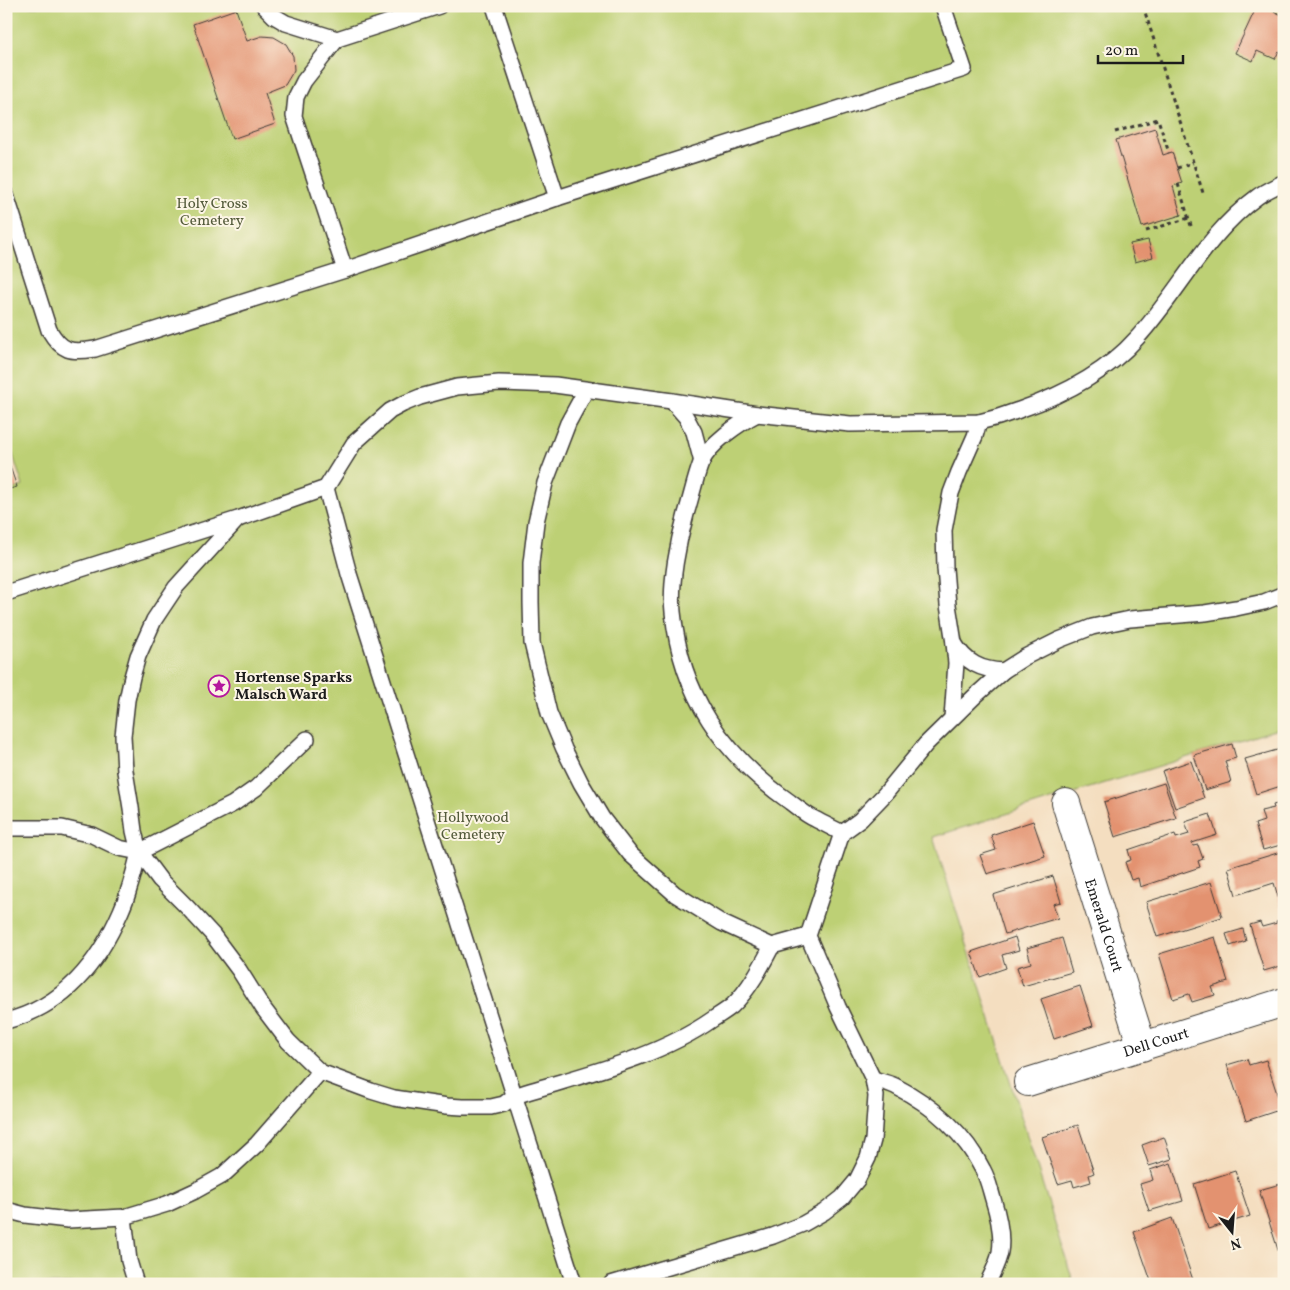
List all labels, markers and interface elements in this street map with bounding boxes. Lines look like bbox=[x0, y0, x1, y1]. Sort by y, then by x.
scale bar bbox=[1098, 32, 1182, 64]
text: 20 m bbox=[1105, 41, 1138, 62]
park label: Holy Cross Cemetery bbox=[176, 194, 248, 232]
place label: Hortense Sparks Malsch Ward bbox=[235, 668, 352, 706]
place icon: Hortense Sparks Malsch Ward bbox=[207, 674, 231, 698]
park label: Hollywood Cemetery bbox=[437, 808, 509, 846]
street label: Emerald Court bbox=[1078, 876, 1127, 975]
street label: Dell Court bbox=[1121, 1023, 1192, 1064]
north arrow bbox=[1208, 1208, 1258, 1258]
text: N bbox=[1228, 1232, 1243, 1254]

